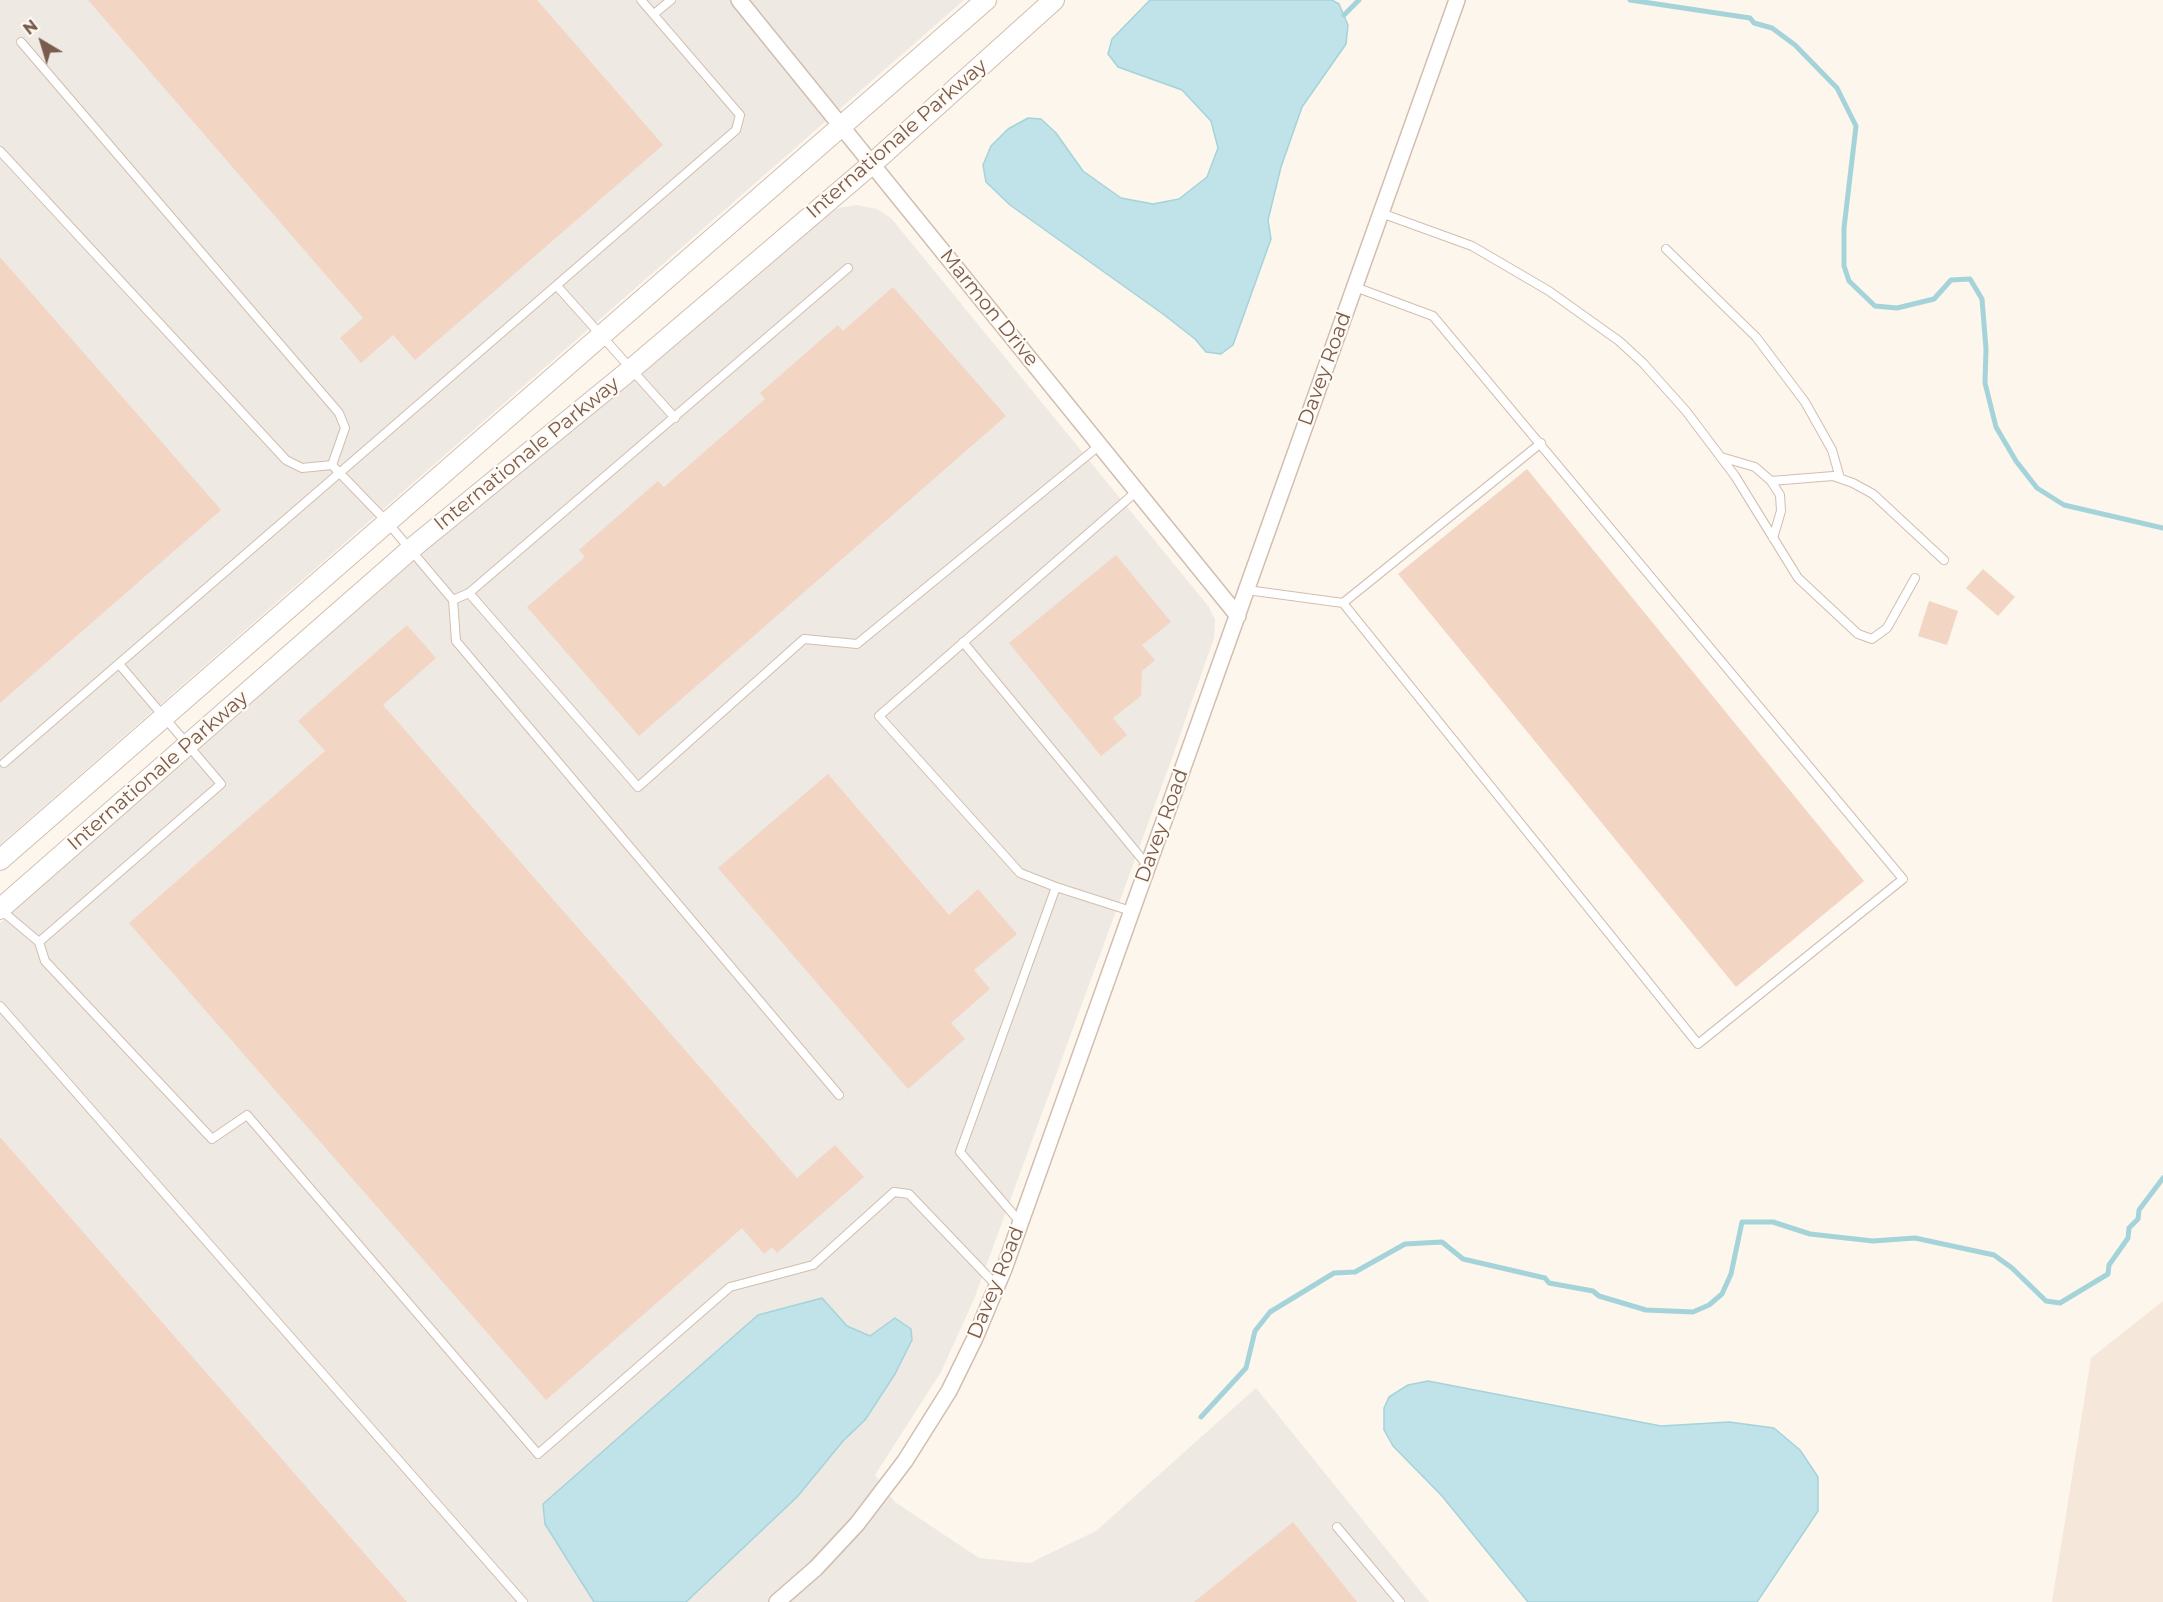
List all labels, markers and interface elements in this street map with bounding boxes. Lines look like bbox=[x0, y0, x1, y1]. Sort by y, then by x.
north arrow bbox=[12, 12, 72, 72]
text: N bbox=[20, 16, 42, 39]
street label: Internationale Parkway bbox=[802, 54, 992, 224]
street label: Marmon Drive bbox=[934, 245, 1044, 371]
street label: Davey Road bbox=[1293, 309, 1357, 429]
street label: Internationale Parkway bbox=[430, 372, 624, 536]
street label: Internationale Parkway bbox=[63, 686, 253, 856]
street label: Davey Road bbox=[1130, 766, 1194, 886]
street label: Davey Road bbox=[963, 1223, 1029, 1343]

